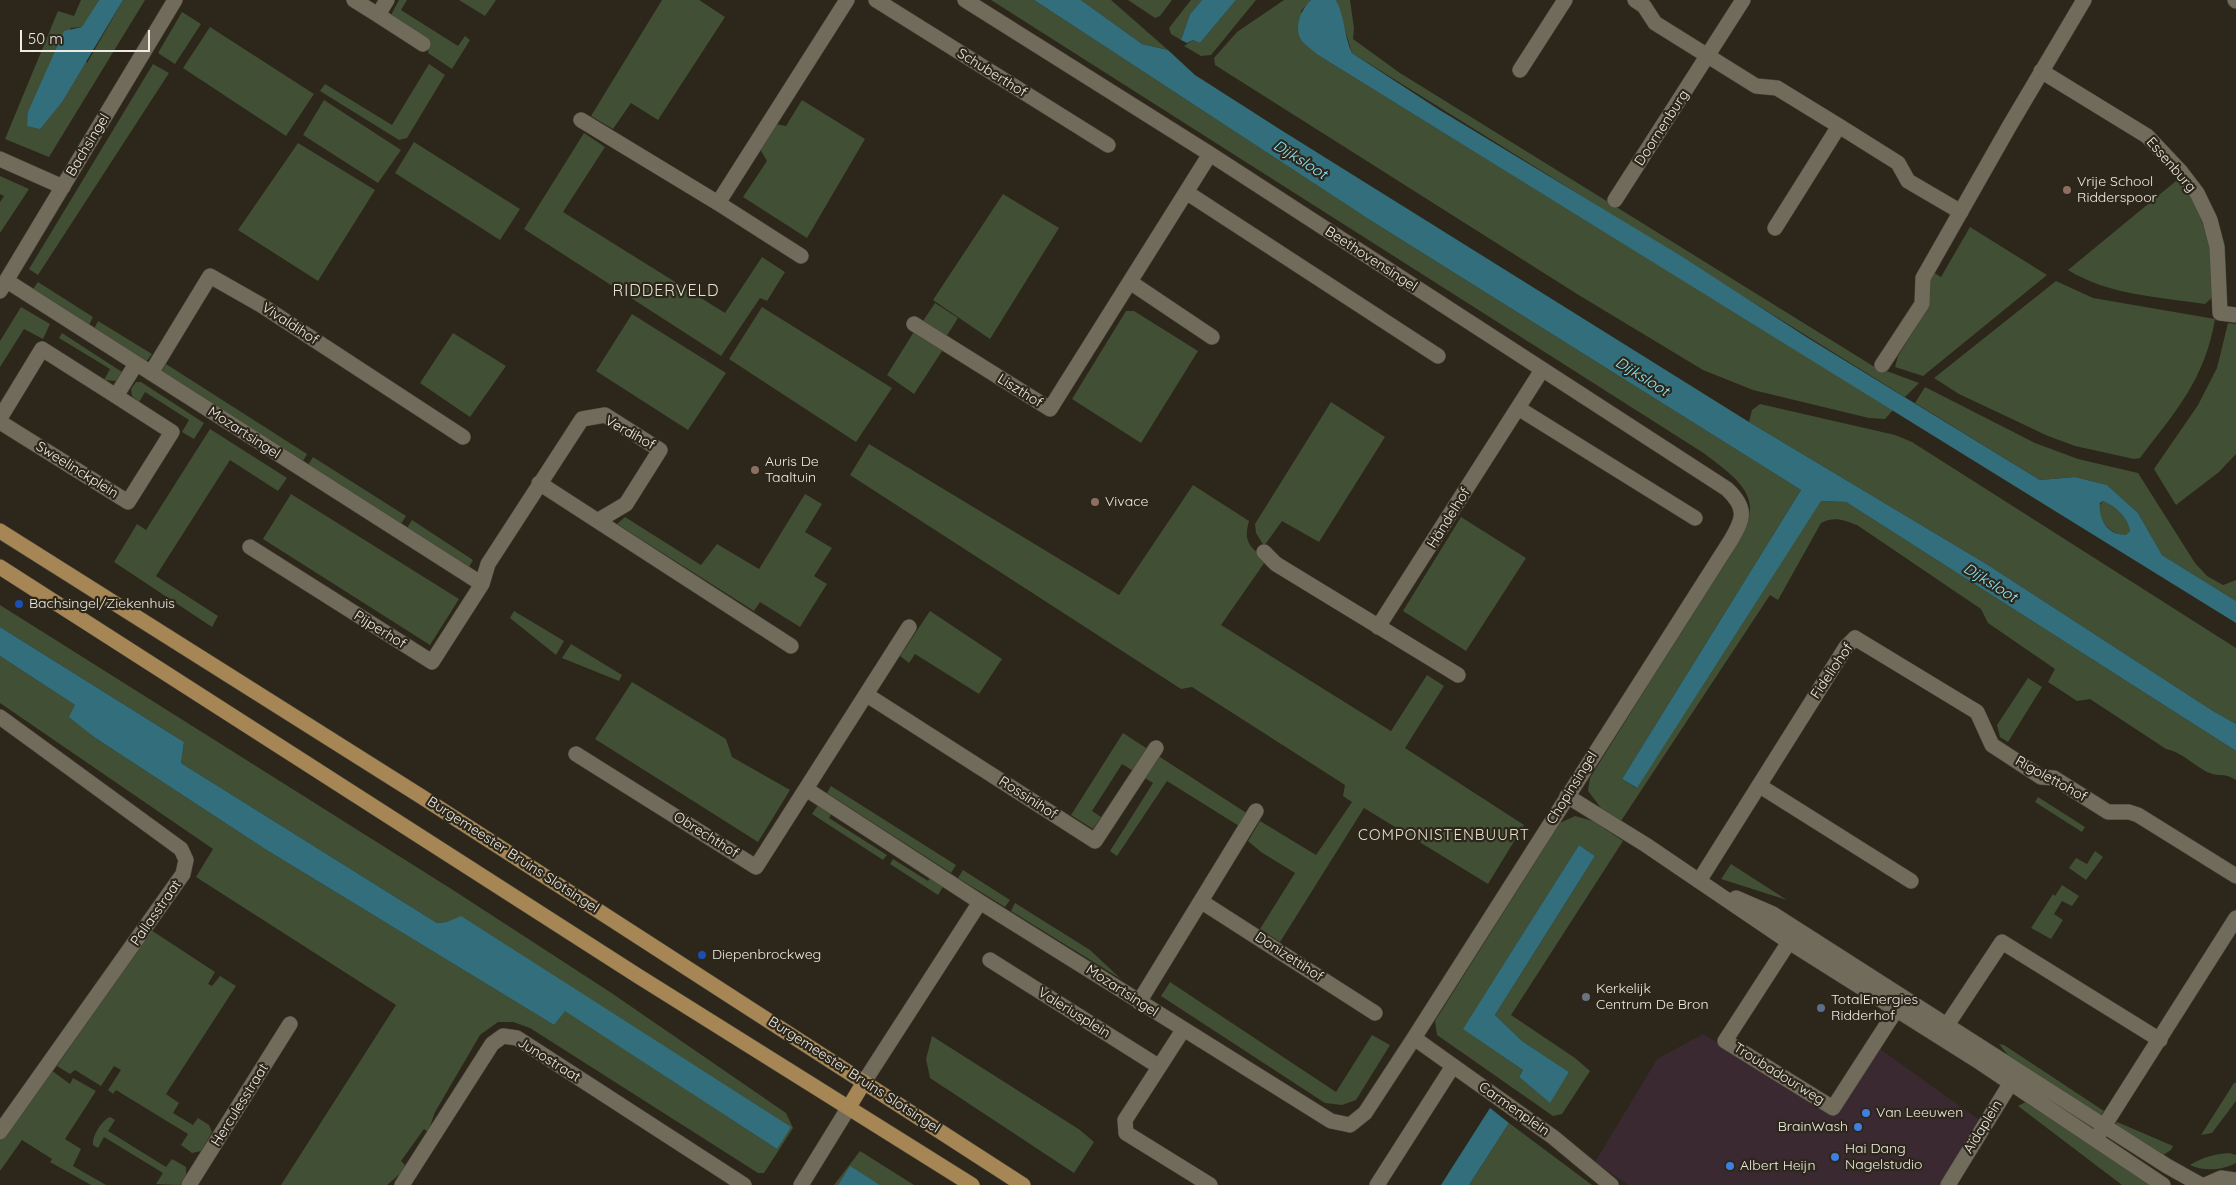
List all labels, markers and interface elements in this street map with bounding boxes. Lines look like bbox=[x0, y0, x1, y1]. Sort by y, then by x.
scale bar bbox=[22, 20, 152, 52]
text: 50 m bbox=[28, 29, 63, 48]
street label: Schuberthof bbox=[954, 45, 1030, 101]
street label: Doornenburg bbox=[1631, 87, 1693, 169]
street label: Bachsingel bbox=[63, 111, 113, 179]
street label: Essenburg bbox=[2143, 134, 2199, 196]
water label: Dijksloot bbox=[1270, 137, 1330, 183]
place label: Vrije School Ridderspoor bbox=[2077, 174, 2157, 206]
marker: Vrije School Ridderspoor bbox=[2061, 184, 2073, 196]
street label: Beethovensingel bbox=[1322, 223, 1420, 295]
district label: RIDDERVELD bbox=[611, 281, 721, 301]
street label: Vivaldihof bbox=[259, 299, 321, 349]
water label: Dijksloot bbox=[1612, 354, 1672, 400]
street label: Liszthof bbox=[994, 371, 1046, 411]
street label: Mozartsingel bbox=[205, 403, 283, 463]
street label: Verdihof bbox=[602, 412, 658, 454]
street label: Sweelinckplein bbox=[33, 438, 121, 502]
place label: Auris De Taaltuin bbox=[765, 454, 819, 487]
marker: Auris De Taaltuin bbox=[749, 464, 761, 476]
street label: Händelhof bbox=[1424, 485, 1474, 551]
place label: Vivace bbox=[1105, 494, 1148, 510]
marker: Vivace bbox=[1089, 496, 1101, 508]
water label: Dijksloot bbox=[1960, 560, 2020, 606]
place label: Bachsingel/Ziekenhuis bbox=[29, 596, 175, 612]
marker: Bachsingel/Ziekenhuis bbox=[13, 598, 25, 610]
street label: Pijperhof bbox=[351, 607, 409, 653]
street label: Fideliohof bbox=[1807, 640, 1857, 702]
street label: Chopinsingel bbox=[1543, 749, 1601, 827]
street label: Rigolettohof bbox=[2012, 752, 2090, 806]
street label: Rossinihof bbox=[996, 773, 1060, 823]
street label: Burgemeester Bruins Slotsingel bbox=[424, 793, 602, 917]
street label: Obrechthof bbox=[670, 808, 742, 862]
district label: COMPONISTENBUURT bbox=[1356, 826, 1532, 844]
street label: Pallasstraat bbox=[127, 877, 185, 949]
street label: Donizettihof bbox=[1252, 929, 1326, 985]
place label: Diepenbrockweg bbox=[712, 947, 821, 963]
marker: Diepenbrockweg bbox=[696, 949, 708, 961]
street label: Mozartsingel bbox=[1083, 961, 1161, 1021]
place label: Kerkelijk Centrum De Bron bbox=[1596, 981, 1708, 1014]
street label: Valeriusplein bbox=[1035, 984, 1113, 1042]
marker: Kerkelijk Centrum De Bron bbox=[1580, 991, 1592, 1003]
place label: TotalEnergies Ridderhof bbox=[1831, 992, 1918, 1024]
marker: TotalEnergies Ridderhof bbox=[1815, 1002, 1827, 1014]
street label: Burgemeester Bruins Slotsingel bbox=[765, 1013, 943, 1137]
street label: Junostraat bbox=[514, 1034, 584, 1086]
street label: Troubadourweg bbox=[1730, 1039, 1828, 1109]
street label: Herculesstraat bbox=[208, 1061, 272, 1149]
street label: Carmenplein bbox=[1475, 1079, 1553, 1139]
street label: Aïdaplein bbox=[1960, 1097, 2006, 1157]
place label: Van Leeuwen bbox=[1876, 1105, 1963, 1121]
marker: Van Leeuwen bbox=[1860, 1107, 1872, 1119]
place label: BrainWash bbox=[1778, 1119, 1848, 1135]
marker: BrainWash bbox=[1852, 1121, 1864, 1133]
place label: Hai Dang Nagelstudio bbox=[1845, 1141, 1922, 1174]
marker: Hai Dang Nagelstudio bbox=[1829, 1151, 1841, 1163]
place label: Albert Heijn bbox=[1740, 1158, 1815, 1174]
marker: Albert Heijn bbox=[1724, 1160, 1736, 1172]

